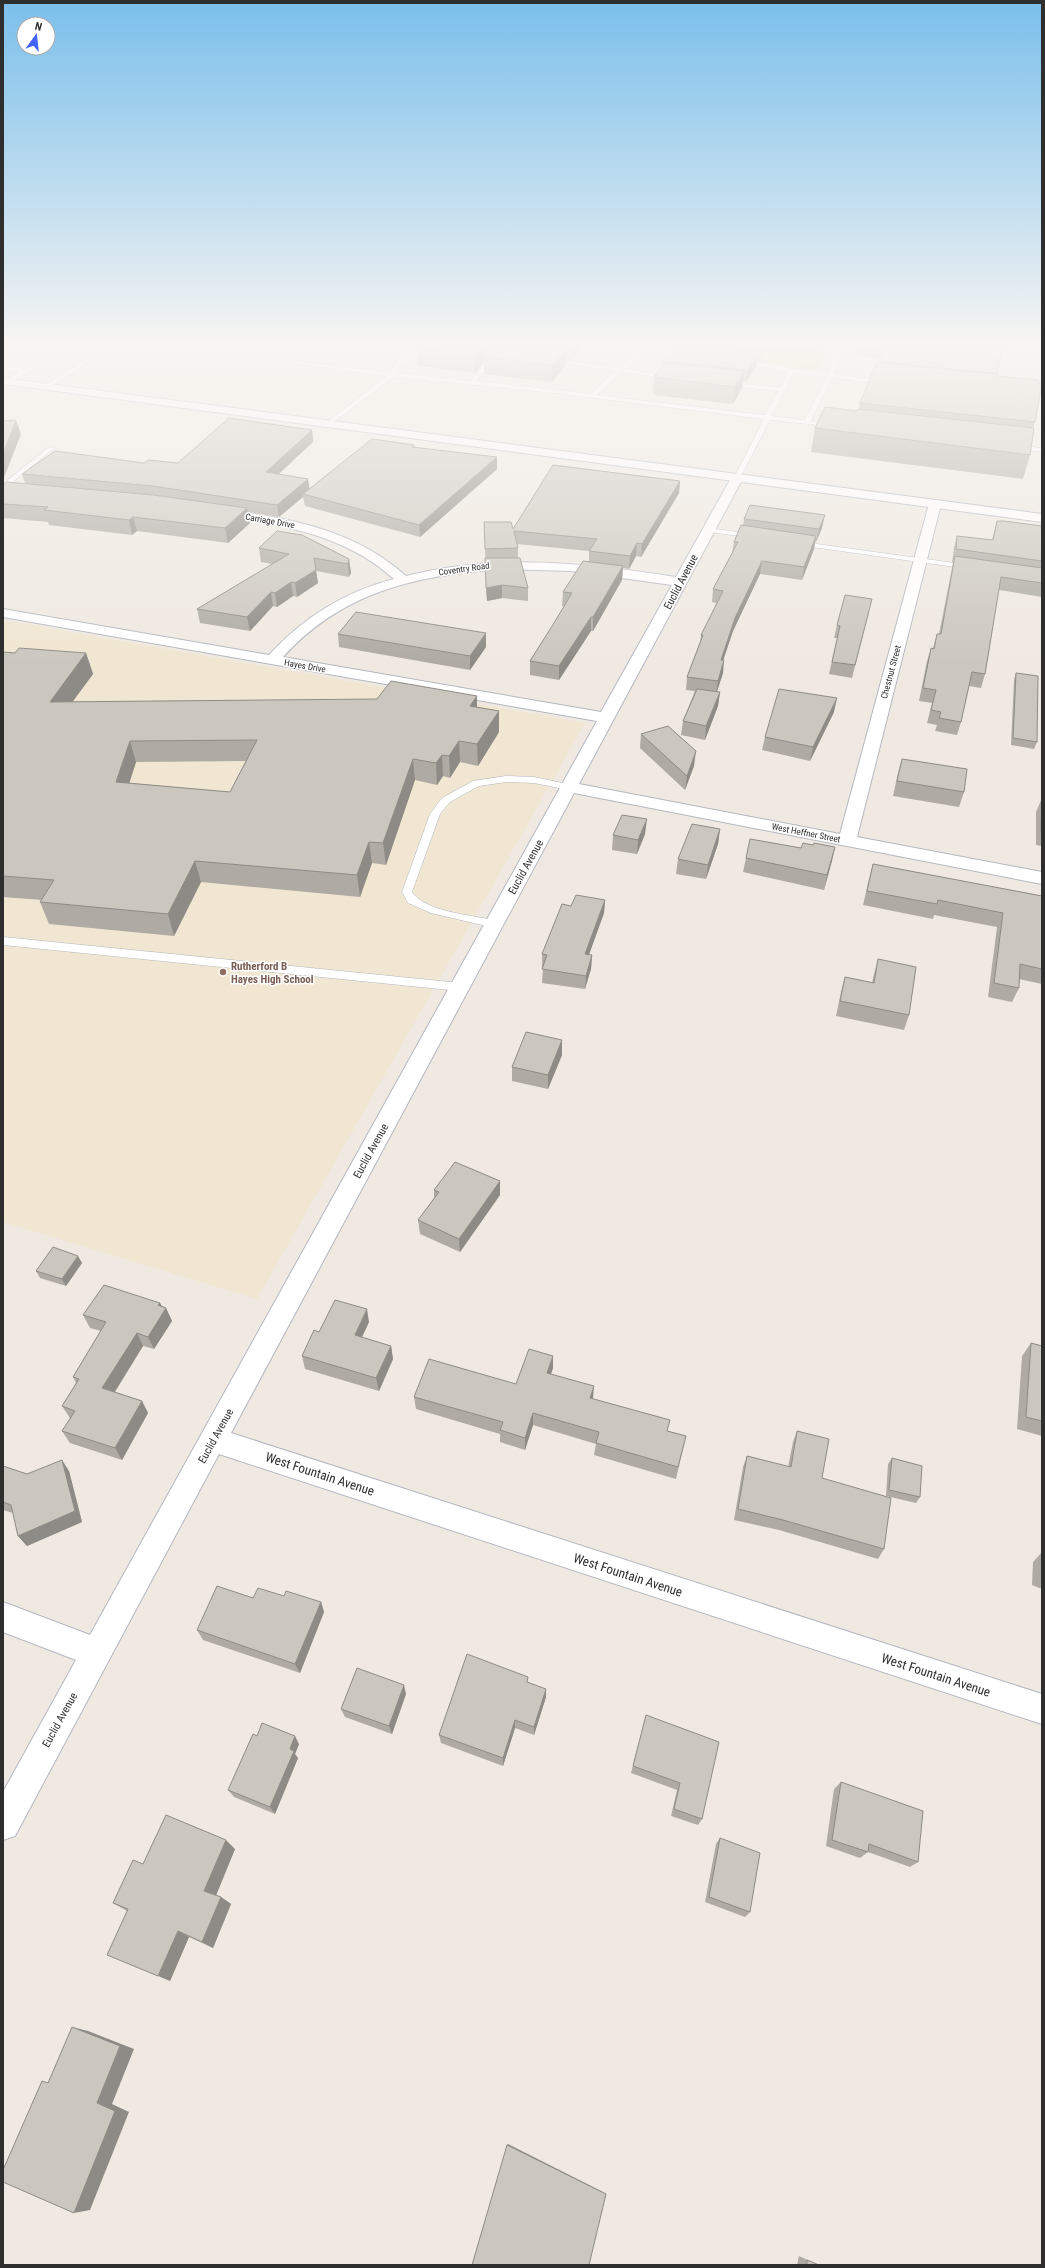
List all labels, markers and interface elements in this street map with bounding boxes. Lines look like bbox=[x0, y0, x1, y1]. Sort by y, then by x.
north arrow bbox=[16, 16, 56, 56]
text: N bbox=[34, 20, 44, 34]
street label: Carriage Drive bbox=[245, 512, 295, 530]
street label: Euclid Avenue bbox=[661, 552, 701, 612]
street label: Coventry Road bbox=[438, 560, 490, 578]
street label: Chestnut Street bbox=[879, 644, 903, 700]
street label: Hayes Drive bbox=[284, 657, 326, 675]
street label: West Heffner Street bbox=[771, 821, 842, 845]
street label: Euclid Avenue bbox=[506, 837, 546, 897]
place label: Rutherford B Hayes High School bbox=[231, 960, 314, 986]
marker: Rutherford B Hayes High School bbox=[218, 967, 228, 977]
street label: Euclid Avenue bbox=[351, 1121, 391, 1181]
street label: Euclid Avenue bbox=[196, 1406, 236, 1466]
street label: West Fountain Avenue bbox=[264, 1449, 376, 1499]
street label: West Fountain Avenue bbox=[572, 1550, 684, 1600]
street label: West Fountain Avenue bbox=[880, 1650, 992, 1700]
street label: Euclid Avenue bbox=[40, 1690, 80, 1750]

